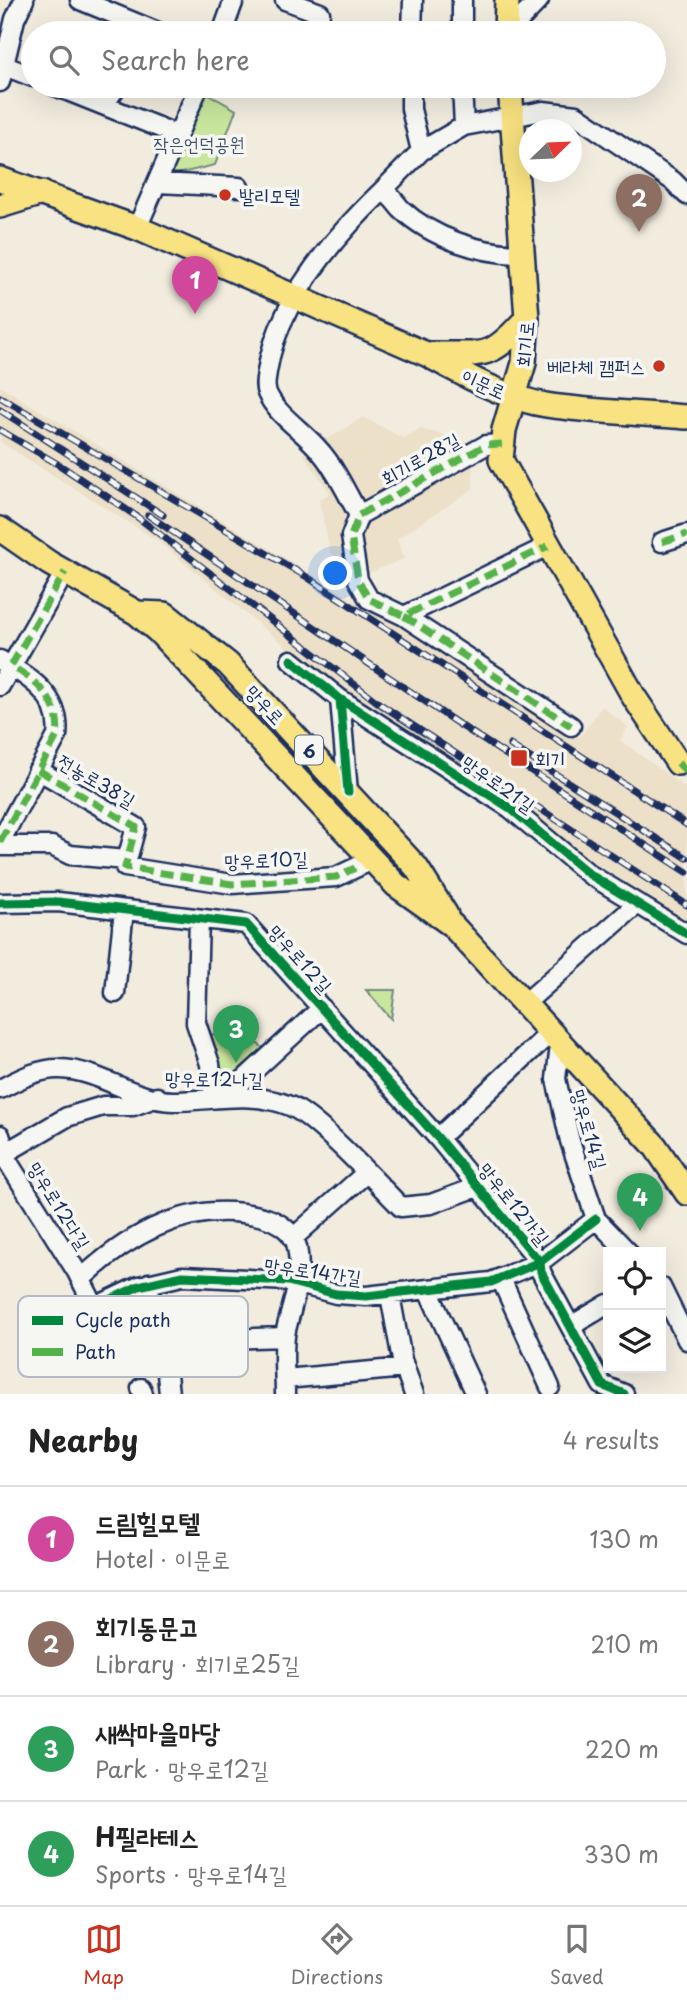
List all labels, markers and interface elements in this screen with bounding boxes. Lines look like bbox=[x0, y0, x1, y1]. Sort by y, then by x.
search box bbox=[21, 21, 666, 98]
text: Search here bbox=[101, 40, 250, 79]
icon: search bbox=[45, 41, 83, 79]
north arrow bbox=[519, 119, 582, 182]
park label: 작은언덕공원 bbox=[153, 129, 245, 157]
pin: 2 bbox=[616, 174, 662, 232]
place label: 발리모텔 bbox=[239, 181, 300, 209]
marker: 발리모텔 bbox=[217, 187, 233, 203]
pin: 1 bbox=[172, 256, 218, 314]
street label: 회기로 bbox=[508, 320, 540, 368]
place label: 베라체 캠퍼스 bbox=[547, 352, 645, 380]
marker: 베라체 캠퍼스 bbox=[651, 358, 667, 374]
street label: 이문로 bbox=[457, 361, 511, 405]
street label: 회기로28길 bbox=[375, 425, 465, 491]
your location bbox=[318, 556, 352, 590]
street label: 망우로 bbox=[240, 678, 292, 730]
road number: 6 bbox=[295, 736, 323, 764]
place label: 회기 bbox=[535, 744, 566, 772]
street label: 전농로38길 bbox=[53, 746, 141, 814]
street label: 망우로21길 bbox=[457, 748, 541, 818]
marker: 회기 bbox=[509, 748, 529, 768]
street label: 망우로10길 bbox=[224, 844, 308, 874]
street label: 망우로12길 bbox=[263, 918, 339, 998]
pin: 3 bbox=[213, 1005, 259, 1063]
street label: 망우로12나길 bbox=[165, 1063, 263, 1093]
street label: 망우로14길 bbox=[565, 1086, 615, 1172]
street label: 망우로12다길 bbox=[22, 1156, 98, 1254]
street label: 망우로12가길 bbox=[473, 1156, 557, 1250]
pin: 4 bbox=[617, 1173, 663, 1231]
map controls bbox=[603, 1247, 666, 1373]
button: locate bbox=[603, 1247, 666, 1310]
street label: 망우로14가길 bbox=[263, 1249, 363, 1291]
legend bbox=[18, 1296, 248, 1377]
text: Cycle path bbox=[75, 1305, 171, 1333]
button: layers bbox=[603, 1310, 666, 1373]
text: Path bbox=[75, 1337, 116, 1365]
text: Nearby bbox=[28, 1417, 138, 1462]
text: 4 results bbox=[563, 1422, 659, 1457]
text: 드림힐모텔 bbox=[95, 1502, 200, 1541]
text: 1 bbox=[46, 1521, 57, 1556]
text: 130 m bbox=[589, 1521, 659, 1556]
text: Hotel · 이문로 bbox=[95, 1541, 230, 1576]
text: 회기동문고 bbox=[95, 1607, 200, 1646]
text: 2 bbox=[43, 1626, 59, 1661]
text: 210 m bbox=[591, 1626, 659, 1661]
text: Library · 회기로25길 bbox=[95, 1646, 300, 1681]
text: 새싹마을마당 bbox=[95, 1712, 221, 1751]
text: 3 bbox=[43, 1731, 59, 1766]
text: 220 m bbox=[585, 1731, 659, 1766]
text: Park · 망우로12길 bbox=[95, 1751, 269, 1786]
text: H필라테스 bbox=[95, 1817, 199, 1856]
text: 4 bbox=[43, 1836, 59, 1871]
text: 330 m bbox=[583, 1836, 659, 1871]
text: Sports · 망우로14길 bbox=[95, 1856, 287, 1891]
tab: Map bbox=[83, 1920, 124, 1990]
tab: Directions bbox=[291, 1920, 383, 1990]
tab: Saved bbox=[550, 1920, 604, 1990]

